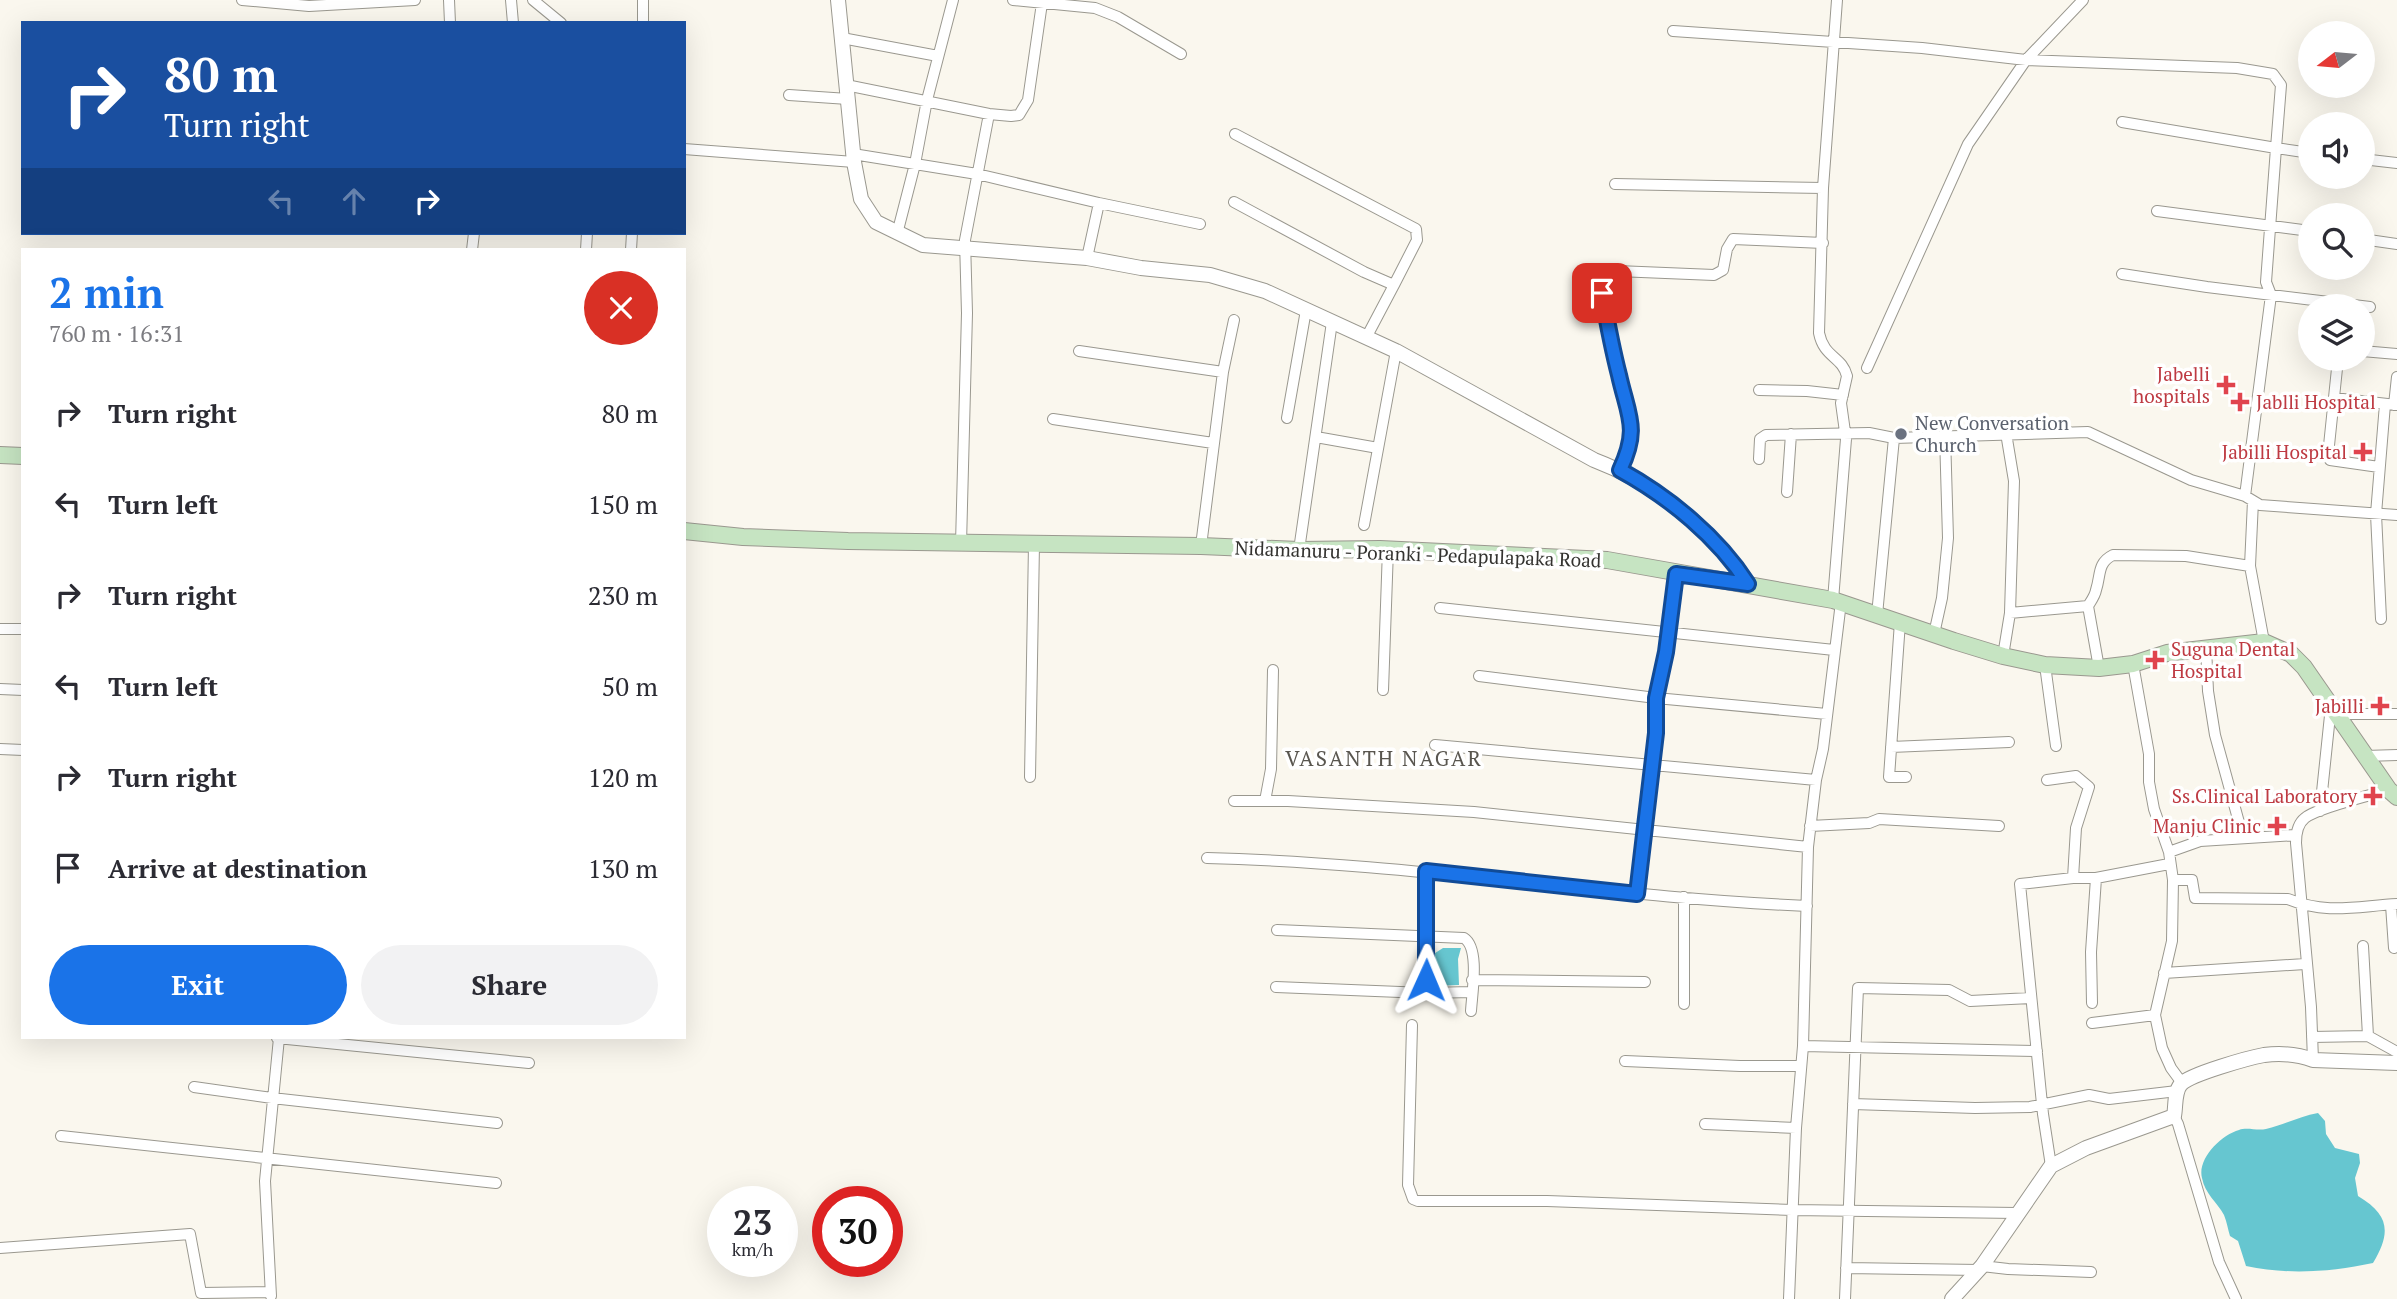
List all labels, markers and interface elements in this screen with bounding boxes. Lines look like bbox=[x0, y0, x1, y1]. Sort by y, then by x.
north arrow bbox=[2298, 21, 2375, 98]
map controls bbox=[2298, 21, 2375, 371]
text: 80 m bbox=[164, 41, 278, 106]
icon: right bbox=[49, 49, 140, 140]
text: Turn right bbox=[164, 104, 310, 146]
button: sound bbox=[2298, 112, 2375, 189]
icon: left bbox=[262, 182, 300, 220]
icon: ahead bbox=[335, 182, 373, 220]
icon: right bbox=[408, 182, 446, 220]
button: search bbox=[2298, 203, 2375, 280]
pin bbox=[1572, 263, 1632, 323]
text: 2 min bbox=[49, 264, 164, 320]
button: close bbox=[584, 271, 658, 345]
icon: arrive bbox=[1583, 274, 1621, 312]
button: layers bbox=[2298, 294, 2375, 371]
text: 760 m · 16:31 bbox=[49, 318, 184, 349]
place label: Jabelli hospitals bbox=[2133, 361, 2210, 408]
marker: Jabelli hospitals bbox=[2216, 375, 2236, 395]
place label: Jablli Hospital bbox=[2256, 389, 2376, 414]
marker: Jablli Hospital bbox=[2230, 392, 2250, 412]
icon: right bbox=[49, 394, 87, 432]
text: Turn right bbox=[108, 396, 237, 430]
text: 80 m bbox=[602, 396, 658, 430]
place label: New Conversation Church bbox=[1915, 410, 2069, 457]
marker: New Conversation Church bbox=[1893, 426, 1909, 442]
place label: Jabilli Hospital bbox=[2222, 439, 2347, 464]
marker: Jabilli Hospital bbox=[2353, 442, 2373, 462]
icon: left bbox=[49, 485, 87, 523]
text: Turn left bbox=[108, 487, 218, 521]
text: 150 m bbox=[588, 487, 658, 521]
street label: Nidamanuru - Poranki - Pedapulapaka Road bbox=[1234, 535, 1602, 572]
icon: right bbox=[49, 576, 87, 614]
text: Turn right bbox=[108, 578, 237, 612]
text: 230 m bbox=[588, 578, 658, 612]
place label: Suguna Dental Hospital bbox=[2171, 636, 2295, 683]
marker: Suguna Dental Hospital bbox=[2145, 650, 2165, 670]
icon: left bbox=[49, 667, 87, 705]
text: Turn left bbox=[108, 669, 218, 703]
text: 50 m bbox=[602, 669, 658, 703]
place label: Jabilli bbox=[2315, 693, 2364, 718]
marker: Jabilli bbox=[2370, 696, 2390, 716]
district label: VASANTH NAGAR bbox=[1285, 744, 1483, 772]
icon: right bbox=[49, 758, 87, 796]
text: Turn right bbox=[108, 760, 237, 794]
text: 120 m bbox=[588, 760, 658, 794]
place label: Ss.Clinical Laboratory bbox=[2172, 783, 2357, 808]
marker: Ss.Clinical Laboratory bbox=[2363, 786, 2383, 806]
place label: Manju Clinic bbox=[2153, 813, 2261, 838]
marker: Manju Clinic bbox=[2267, 816, 2287, 836]
icon: arrive bbox=[49, 849, 87, 887]
text: Arrive at destination bbox=[108, 851, 367, 885]
text: 130 m bbox=[588, 851, 658, 885]
position arrow bbox=[1389, 943, 1463, 1017]
button: Exit bbox=[49, 945, 347, 1025]
button: Share bbox=[361, 945, 658, 1025]
speed limit sign: 30 bbox=[812, 1186, 903, 1277]
text: 23 bbox=[733, 1199, 772, 1245]
text: km/h bbox=[732, 1237, 773, 1261]

